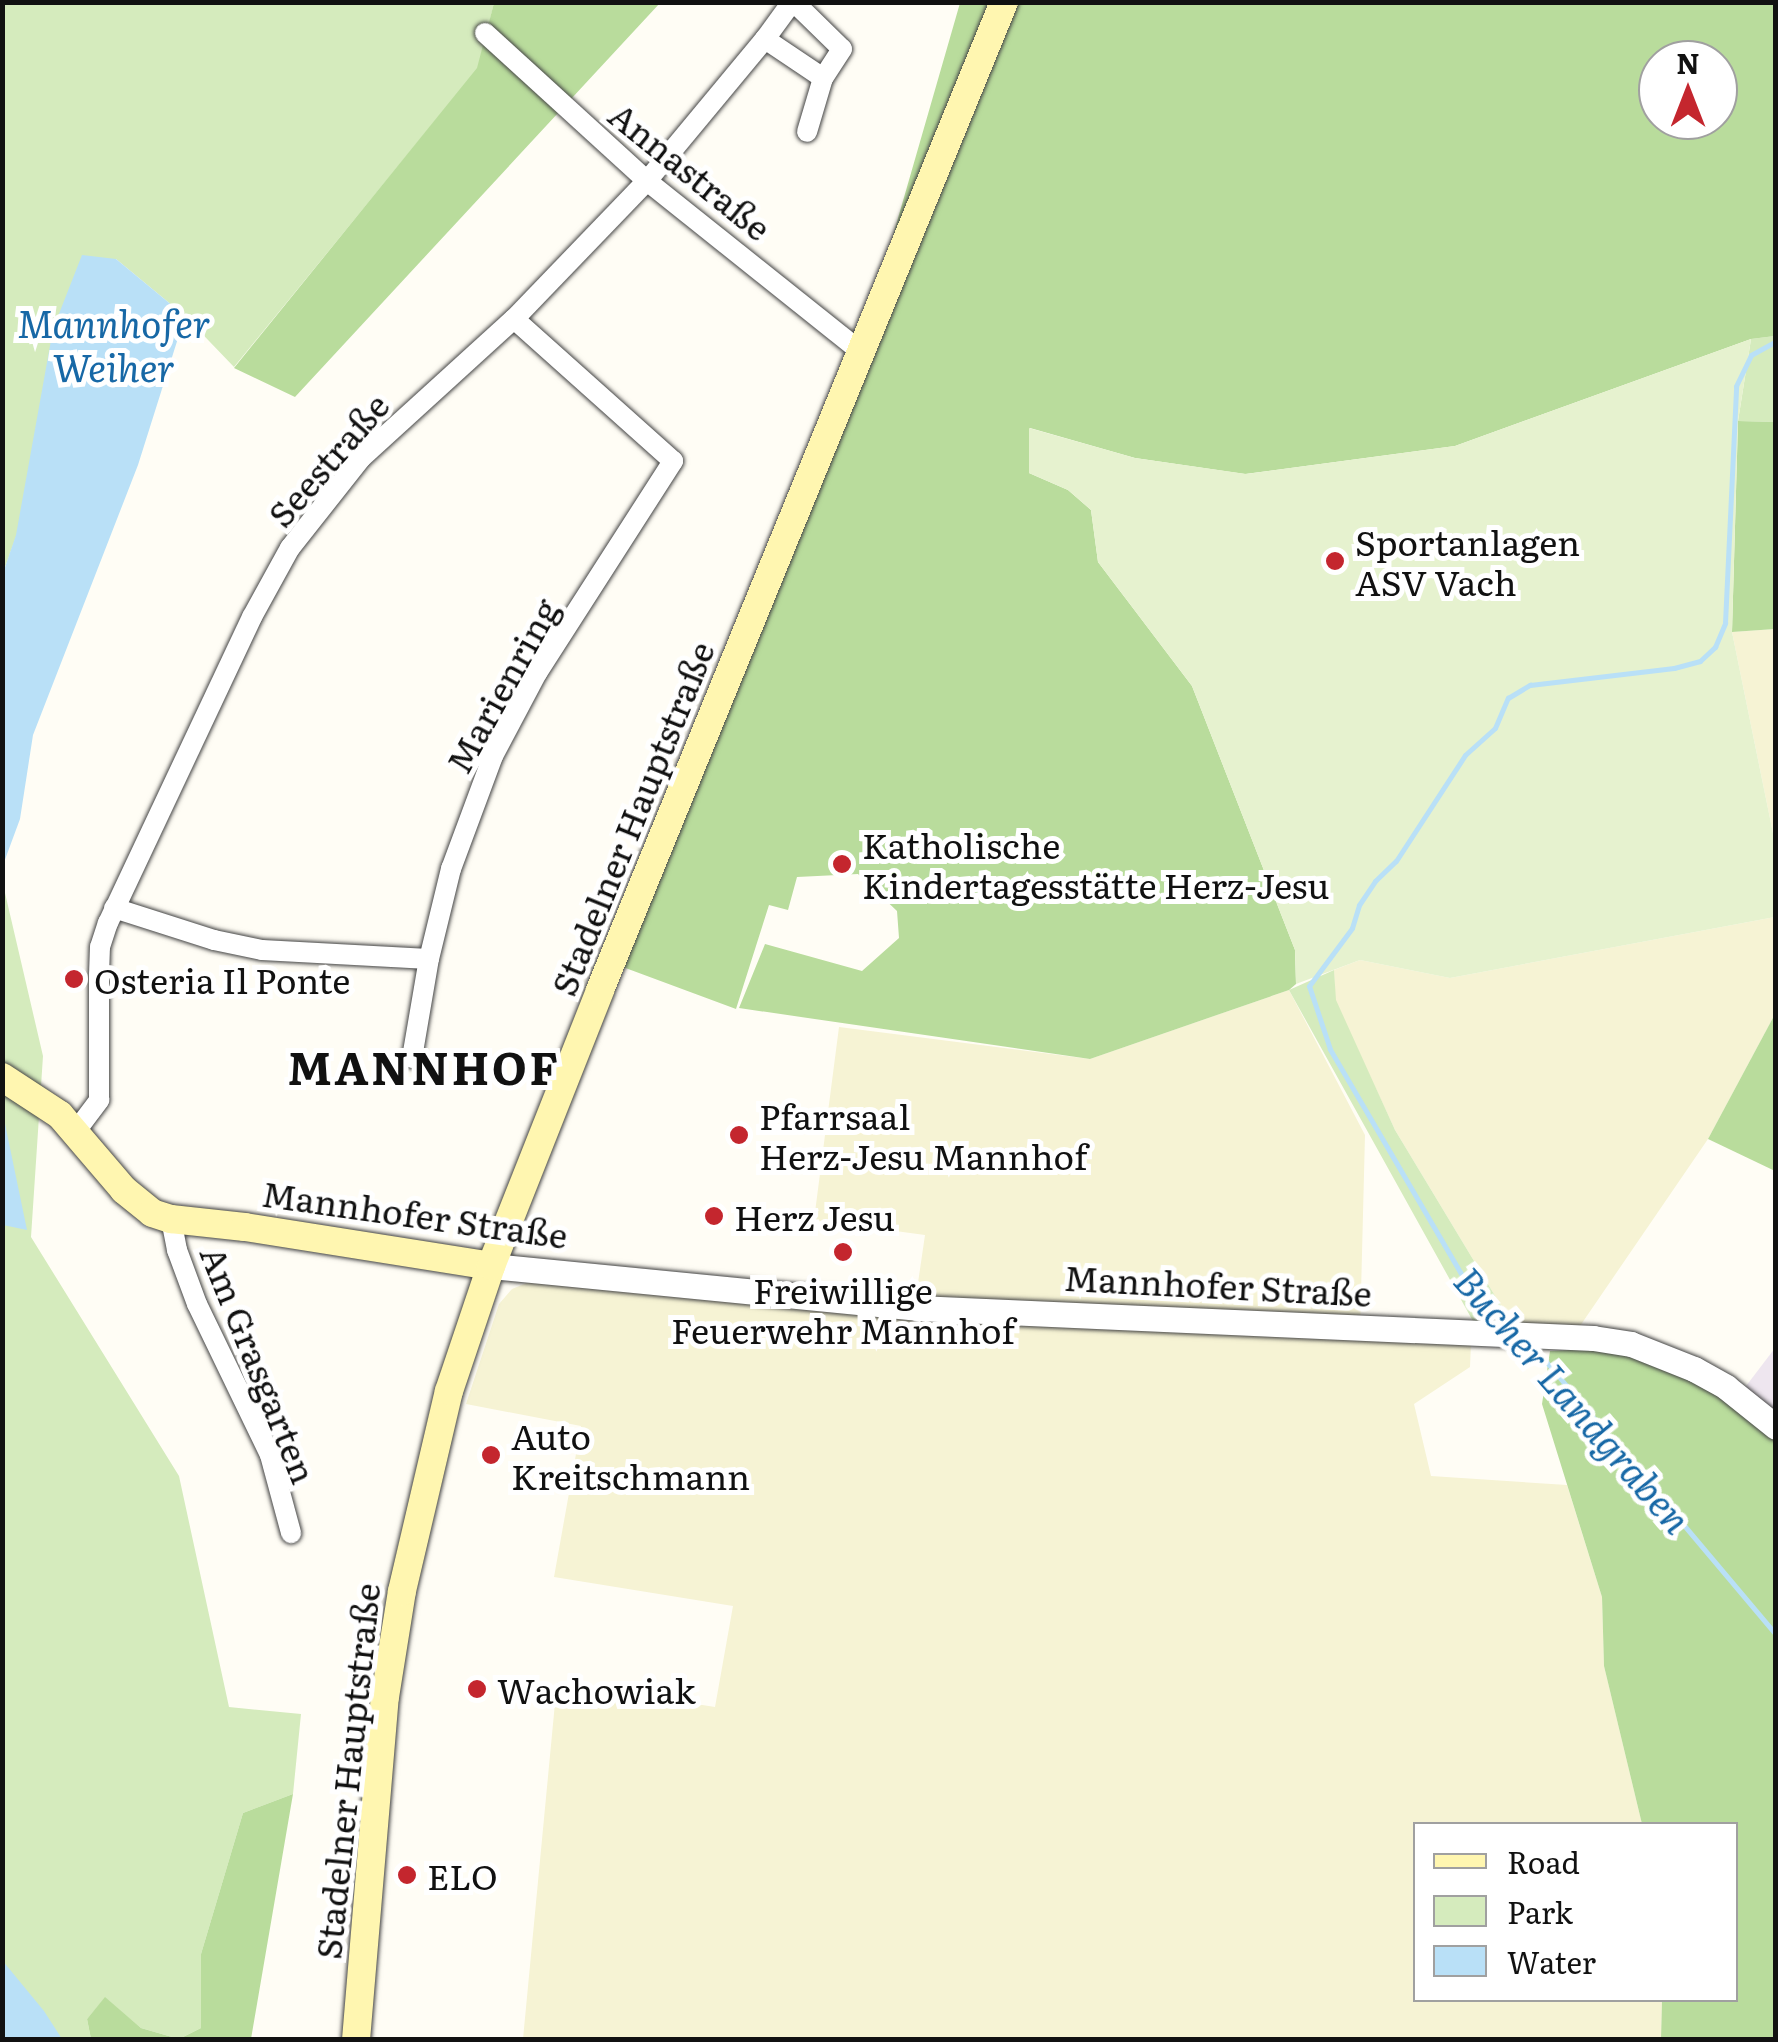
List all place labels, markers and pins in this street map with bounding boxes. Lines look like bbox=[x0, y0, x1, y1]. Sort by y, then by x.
place label: Sportanlagen ASV Vach bbox=[1355, 520, 1580, 602]
marker: Sportanlagen ASV Vach bbox=[1324, 550, 1346, 572]
place label: Katholische Kindertagesstätte Herz-Jesu bbox=[862, 823, 1329, 905]
marker: Katholische Kindertagesstätte Herz-Jesu bbox=[831, 853, 853, 875]
place label: Osteria Il Ponte bbox=[94, 958, 350, 1000]
marker: Osteria Il Ponte bbox=[63, 968, 85, 990]
place label: Pfarrsaal Herz-Jesu Mannhof bbox=[759, 1094, 1088, 1176]
marker: Pfarrsaal Herz-Jesu Mannhof bbox=[728, 1124, 750, 1146]
place label: Herz Jesu bbox=[734, 1195, 895, 1237]
marker: Herz Jesu bbox=[703, 1205, 725, 1227]
marker: Freiwillige Feuerwehr Mannhof bbox=[832, 1241, 854, 1263]
place label: Freiwillige Feuerwehr Mannhof bbox=[671, 1268, 1015, 1350]
place label: Auto Kreitschmann bbox=[511, 1414, 750, 1496]
marker: Auto Kreitschmann bbox=[480, 1444, 502, 1466]
place label: Wachowiak bbox=[497, 1668, 696, 1710]
marker: Wachowiak bbox=[466, 1678, 488, 1700]
place label: ELO bbox=[427, 1854, 498, 1896]
marker: ELO bbox=[396, 1864, 418, 1886]

